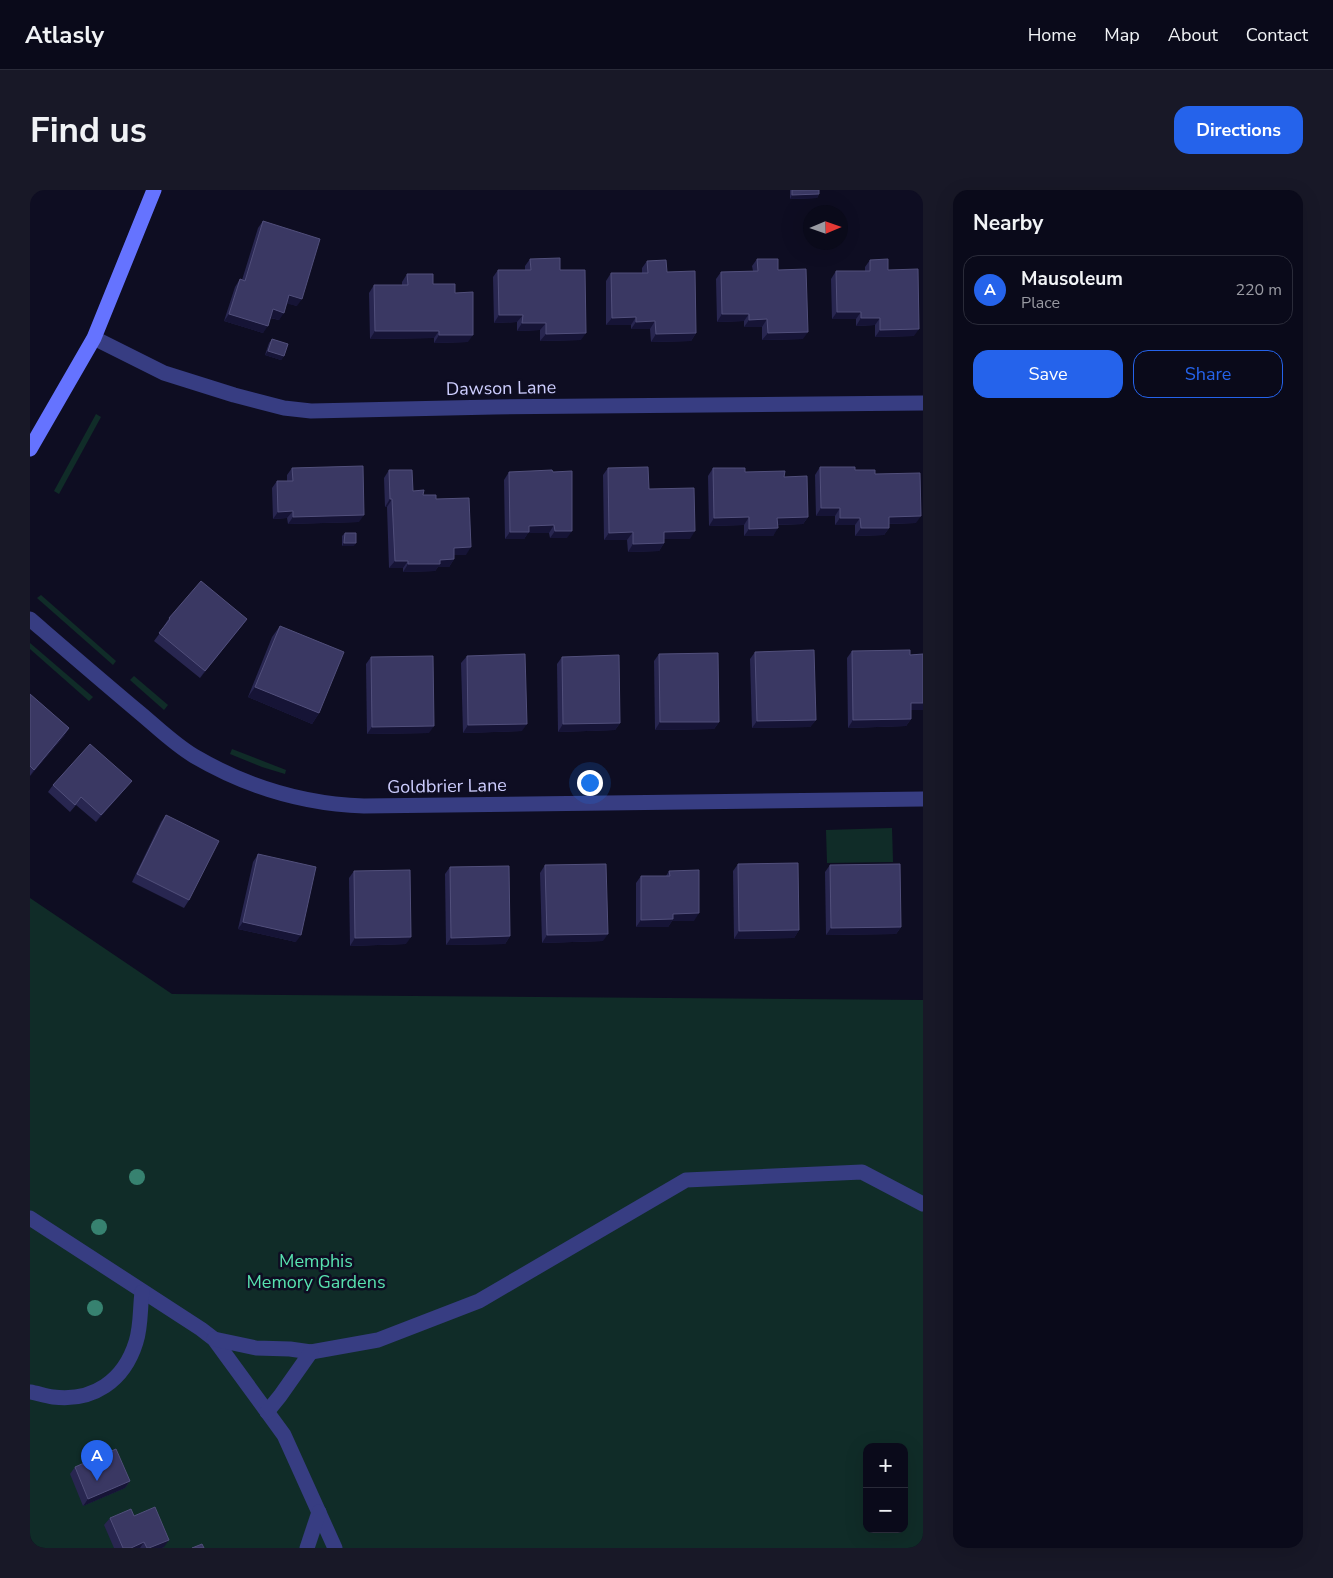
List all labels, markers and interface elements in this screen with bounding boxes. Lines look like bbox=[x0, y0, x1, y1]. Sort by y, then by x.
text: Atlasly bbox=[25, 19, 104, 51]
text: Home bbox=[1028, 23, 1076, 47]
text: Map bbox=[1104, 23, 1140, 47]
text: About bbox=[1168, 23, 1218, 47]
text: Contact bbox=[1246, 23, 1308, 47]
button: Directions bbox=[1174, 106, 1303, 154]
text: Find us bbox=[30, 107, 147, 154]
north arrow bbox=[803, 205, 848, 250]
text: Nearby bbox=[973, 209, 1043, 237]
text: Mausoleum bbox=[1021, 266, 1123, 292]
text: A bbox=[984, 279, 996, 301]
text: 220 m bbox=[1235, 279, 1282, 301]
text: Place bbox=[1021, 292, 1060, 314]
button: Save bbox=[973, 350, 1123, 398]
button: Share bbox=[1133, 350, 1283, 398]
street label: Dawson Lane bbox=[446, 375, 556, 401]
your location bbox=[577, 770, 603, 796]
street label: Goldbrier Lane bbox=[387, 773, 507, 799]
park label: Memphis Memory Gardens bbox=[246, 1249, 386, 1294]
pin: A bbox=[81, 1440, 113, 1481]
map controls bbox=[863, 1443, 908, 1533]
button: + bbox=[863, 1443, 908, 1488]
button: − bbox=[863, 1488, 908, 1533]

